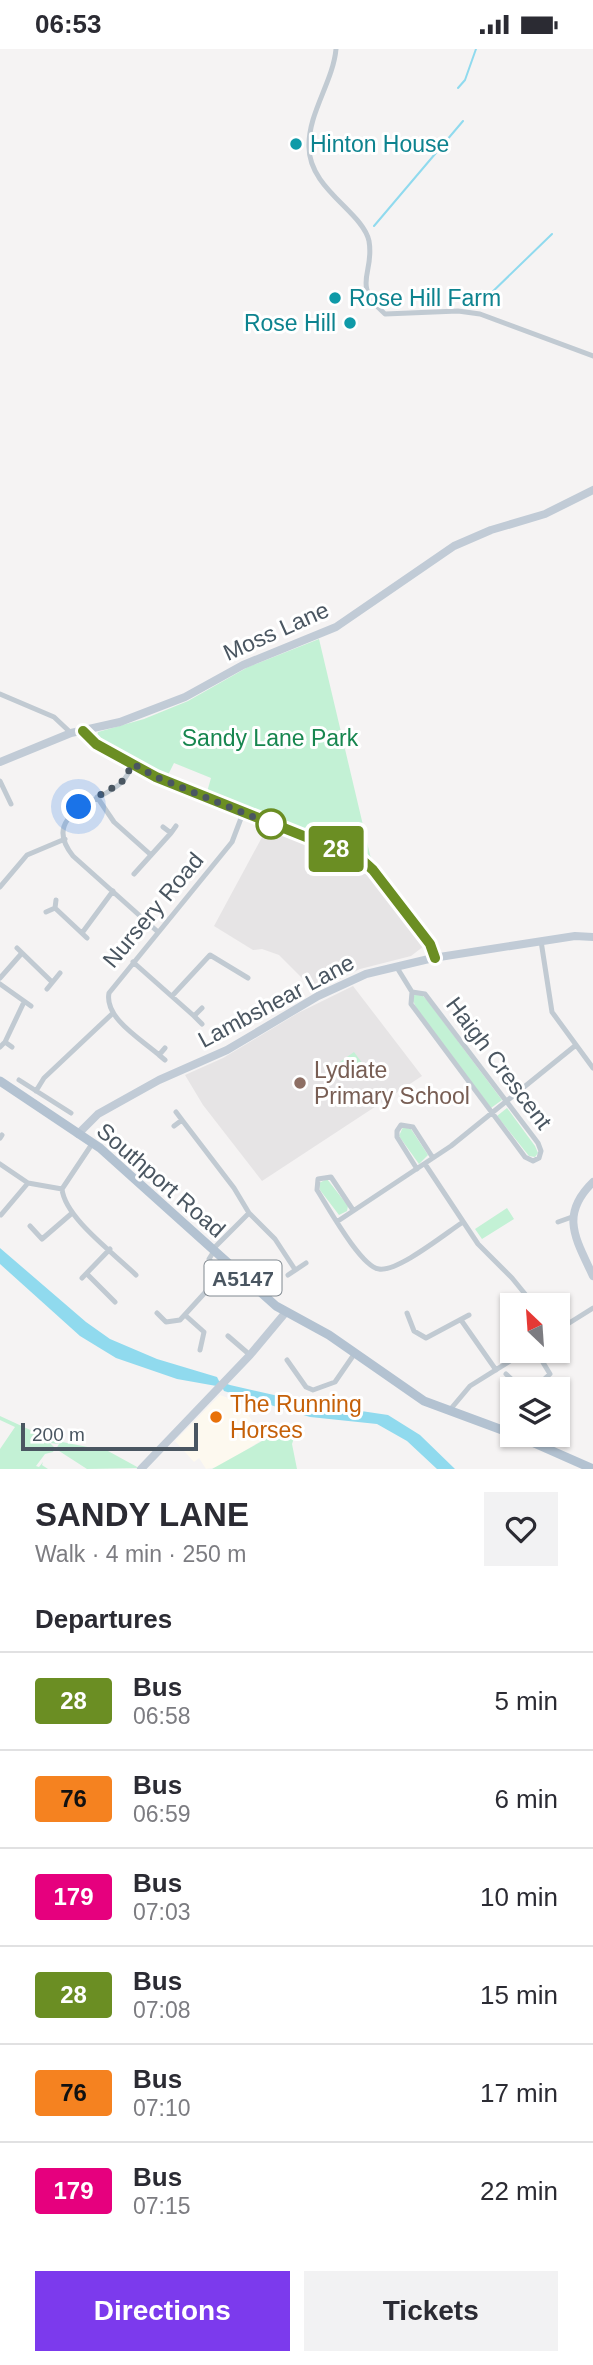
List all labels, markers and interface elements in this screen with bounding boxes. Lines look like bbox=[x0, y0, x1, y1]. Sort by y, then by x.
text: 06:53 bbox=[35, 9, 102, 39]
place label: Hinton House bbox=[310, 131, 449, 157]
marker: Hinton House bbox=[288, 136, 304, 152]
place label: Rose Hill Farm bbox=[349, 285, 501, 311]
marker: Rose Hill Farm bbox=[327, 290, 343, 306]
place label: Rose Hill bbox=[244, 310, 336, 336]
marker: Rose Hill bbox=[342, 315, 358, 331]
street label: Moss Lane bbox=[219, 596, 333, 666]
park label: Sandy Lane Park bbox=[182, 725, 359, 751]
your location bbox=[61, 789, 96, 824]
unlabelled marker bbox=[256, 809, 286, 839]
line badge: 28 bbox=[304, 826, 368, 872]
text: 28 bbox=[323, 835, 349, 862]
street label: Nursery Road bbox=[97, 847, 209, 973]
street label: Lambshear Lane bbox=[194, 949, 358, 1053]
street label: Haigh Crescent bbox=[441, 992, 557, 1135]
place label: Lydiate Primary School bbox=[314, 1057, 470, 1109]
marker: Lydiate Primary School bbox=[292, 1075, 308, 1091]
street label: Southport Road bbox=[92, 1117, 230, 1243]
road number: A5147 bbox=[204, 1261, 282, 1295]
north arrow bbox=[500, 1293, 570, 1363]
map controls bbox=[500, 1293, 570, 1447]
button: layers bbox=[500, 1377, 570, 1447]
place label: The Running Horses bbox=[230, 1391, 362, 1443]
marker: The Running Horses bbox=[208, 1409, 224, 1425]
scale bar bbox=[21, 1420, 198, 1452]
text: 200 m bbox=[32, 1424, 85, 1445]
button: heart bbox=[484, 1492, 558, 1566]
text: SANDY LANE bbox=[35, 1496, 249, 1533]
text: Walk · 4 min · 250 m bbox=[35, 1541, 246, 1567]
text: Departures bbox=[35, 1604, 172, 1634]
text: Bus bbox=[133, 1672, 182, 1702]
text: 5 min bbox=[494, 1686, 558, 1716]
text: 28 bbox=[60, 1687, 87, 1714]
text: 06:58 bbox=[133, 1703, 191, 1729]
text: Bus bbox=[133, 1770, 182, 1800]
text: 6 min bbox=[494, 1784, 558, 1814]
text: 76 bbox=[60, 1785, 87, 1812]
text: 06:59 bbox=[133, 1801, 191, 1827]
text: Bus bbox=[133, 1868, 182, 1898]
text: 10 min bbox=[480, 1882, 558, 1912]
text: 179 bbox=[53, 1883, 94, 1910]
text: 07:03 bbox=[133, 1899, 191, 1925]
text: Bus bbox=[133, 1966, 182, 1996]
text: 15 min bbox=[480, 1980, 558, 2010]
text: 28 bbox=[60, 1981, 87, 2008]
text: 07:08 bbox=[133, 1997, 191, 2023]
text: Bus bbox=[133, 2064, 182, 2094]
text: 17 min bbox=[480, 2078, 558, 2108]
text: 76 bbox=[60, 2079, 87, 2106]
text: 07:10 bbox=[133, 2095, 191, 2121]
text: Bus bbox=[133, 2162, 182, 2192]
text: 22 min bbox=[480, 2176, 558, 2206]
text: 179 bbox=[53, 2177, 94, 2204]
text: 07:15 bbox=[133, 2193, 191, 2219]
button: Directions bbox=[35, 2271, 290, 2351]
button: Tickets bbox=[304, 2271, 558, 2351]

